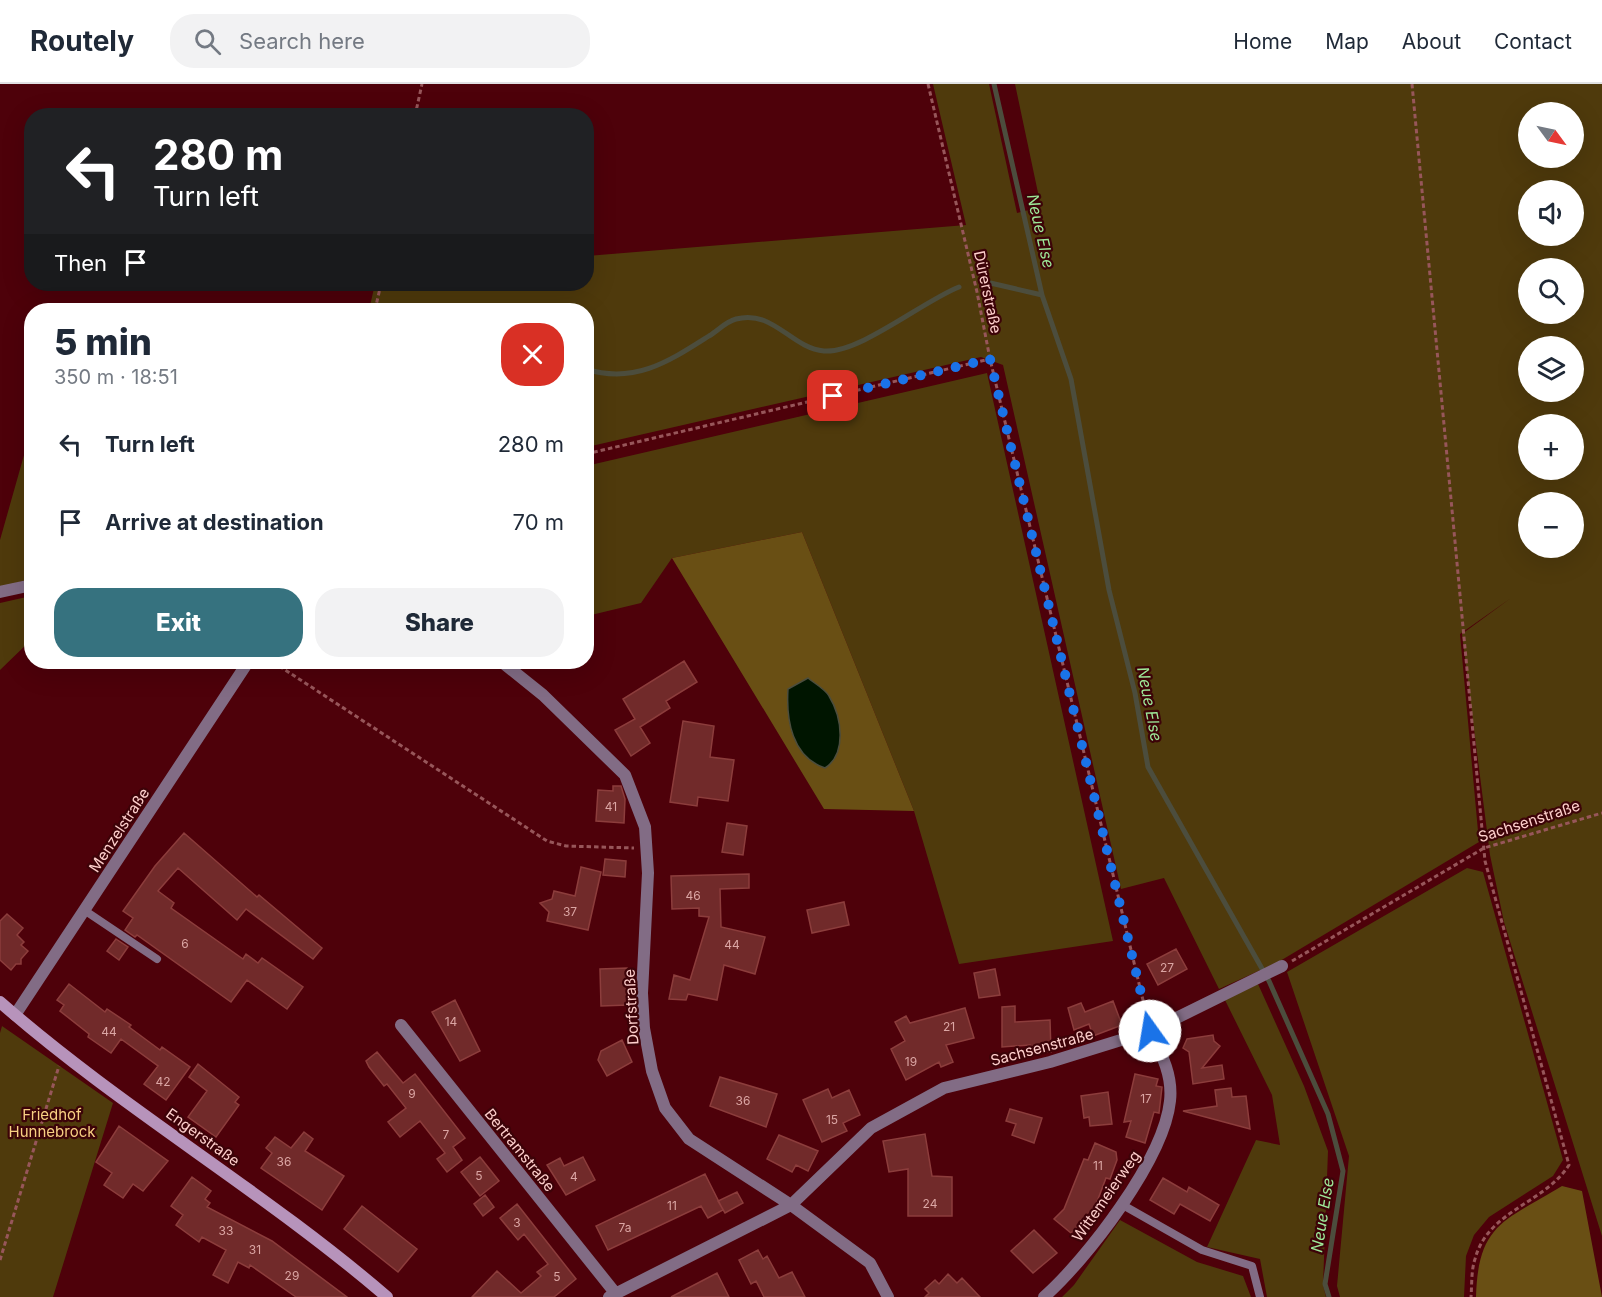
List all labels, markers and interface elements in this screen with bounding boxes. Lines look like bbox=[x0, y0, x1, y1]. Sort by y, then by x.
search box bbox=[170, 14, 590, 68]
text: Routely bbox=[30, 24, 134, 58]
icon: search bbox=[191, 25, 224, 58]
text: Search here bbox=[239, 28, 365, 54]
text: Home bbox=[1233, 29, 1292, 54]
text: Map bbox=[1325, 29, 1369, 54]
text: About bbox=[1402, 29, 1461, 54]
text: Contact bbox=[1494, 29, 1572, 54]
north arrow bbox=[1518, 102, 1584, 168]
map controls bbox=[1518, 102, 1584, 558]
text: 280 m bbox=[153, 129, 283, 180]
icon: left bbox=[54, 132, 132, 210]
text: Turn left bbox=[153, 180, 259, 213]
button: sound bbox=[1518, 180, 1584, 246]
water label: Neue Else bbox=[1023, 192, 1059, 270]
icon: arrive bbox=[119, 246, 152, 279]
street label: Dürerstraße bbox=[970, 249, 1006, 335]
text: Then bbox=[54, 250, 107, 276]
button: search bbox=[1518, 258, 1584, 324]
text: 5 min bbox=[54, 320, 152, 364]
button: close bbox=[501, 323, 564, 386]
button: layers bbox=[1518, 336, 1584, 402]
text: 350 m · 18:51 bbox=[54, 365, 178, 389]
pin bbox=[807, 370, 858, 421]
icon: arrive bbox=[816, 379, 849, 412]
button: + bbox=[1518, 414, 1584, 480]
icon: left bbox=[54, 428, 87, 461]
text: Turn left bbox=[105, 431, 195, 457]
text: 280 m bbox=[498, 431, 564, 457]
button: − bbox=[1518, 492, 1584, 558]
icon: arrive bbox=[54, 506, 87, 539]
text: Arrive at destination bbox=[105, 509, 324, 535]
text: 70 m bbox=[513, 509, 564, 535]
button: Exit bbox=[54, 588, 303, 657]
button: Share bbox=[315, 588, 564, 657]
water label: Neue Else bbox=[1133, 665, 1167, 743]
street label: Menzelstraße bbox=[85, 784, 153, 876]
street label: Sachsenstraße bbox=[1476, 796, 1582, 846]
house number: 41 bbox=[605, 799, 617, 814]
house number: 46 bbox=[685, 888, 701, 903]
house number: 37 bbox=[563, 904, 577, 919]
house number: 6 bbox=[181, 936, 189, 951]
house number: 44 bbox=[724, 937, 740, 952]
house number: 27 bbox=[1160, 960, 1174, 975]
street label: Dorfstraße bbox=[620, 969, 642, 1045]
position arrow bbox=[1118, 999, 1182, 1063]
house number: 14 bbox=[445, 1014, 458, 1029]
house number: 21 bbox=[943, 1019, 955, 1034]
house number: 44 bbox=[101, 1024, 117, 1039]
street label: Sachsenstraße bbox=[988, 1024, 1096, 1070]
house number: 19 bbox=[905, 1054, 917, 1069]
house number: 42 bbox=[155, 1074, 171, 1089]
house number: 9 bbox=[408, 1086, 416, 1101]
house number: 17 bbox=[1140, 1091, 1152, 1106]
house number: 36 bbox=[736, 1093, 750, 1108]
street label: Engerstraße bbox=[162, 1104, 244, 1170]
park label: Friedhof Hunnebrock bbox=[9, 1105, 96, 1141]
street label: Bertramstraße bbox=[481, 1105, 559, 1195]
house number: 15 bbox=[826, 1112, 838, 1127]
house number: 7 bbox=[443, 1127, 450, 1142]
street label: Wittemeierweg bbox=[1068, 1147, 1144, 1245]
house number: 36 bbox=[277, 1154, 291, 1169]
house number: 11 bbox=[1093, 1158, 1103, 1173]
house number: 5 bbox=[475, 1168, 483, 1183]
house number: 4 bbox=[570, 1169, 578, 1184]
water label: Neue Else bbox=[1306, 1176, 1338, 1254]
house number: 24 bbox=[923, 1196, 938, 1211]
house number: 11 bbox=[667, 1198, 677, 1213]
house number: 3 bbox=[513, 1215, 521, 1230]
house number: 7a bbox=[619, 1220, 631, 1235]
house number: 33 bbox=[219, 1223, 233, 1238]
house number: 31 bbox=[249, 1242, 261, 1257]
house number: 29 bbox=[285, 1268, 299, 1283]
house number: 5 bbox=[553, 1269, 561, 1284]

